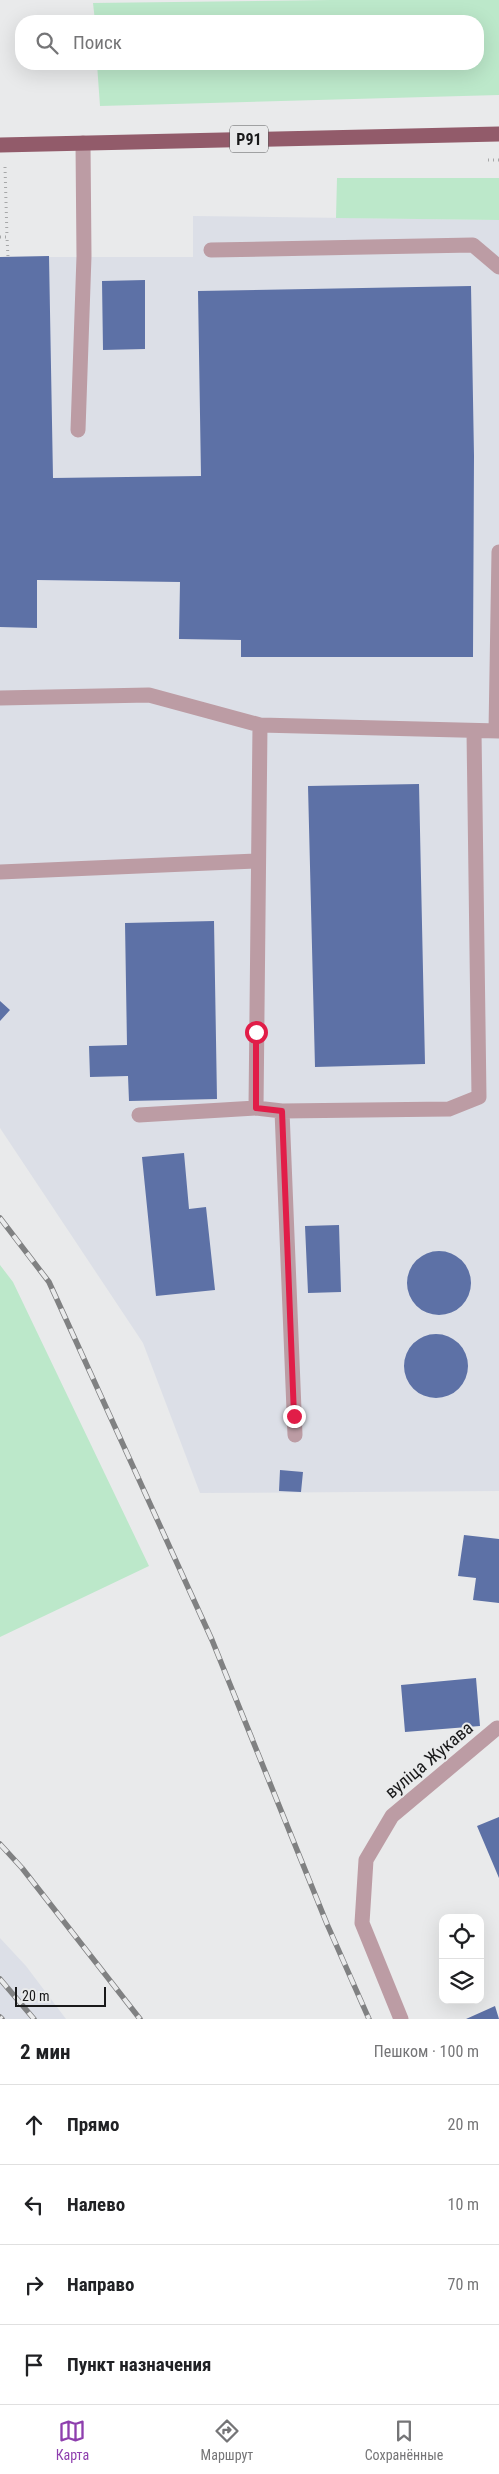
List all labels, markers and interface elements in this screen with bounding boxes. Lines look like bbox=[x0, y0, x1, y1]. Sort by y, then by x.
search box bbox=[15, 15, 484, 70]
icon: search bbox=[33, 29, 61, 57]
text: Поиск bbox=[73, 31, 122, 54]
road number: Р91 bbox=[230, 126, 268, 152]
route start bbox=[245, 1021, 268, 1044]
route end bbox=[283, 1405, 306, 1428]
street label: вуліца Жукава bbox=[381, 1717, 477, 1802]
map controls bbox=[439, 1914, 484, 2004]
button: locate bbox=[439, 1914, 484, 1959]
button: layers bbox=[439, 1959, 484, 2004]
scale bar bbox=[15, 1984, 106, 2007]
text: 20 m bbox=[22, 1988, 50, 2004]
text: 2 мин bbox=[20, 2040, 70, 2064]
text: Пешком · 100 m bbox=[374, 2042, 479, 2061]
icon: ahead bbox=[20, 2111, 48, 2139]
text: Прямо bbox=[67, 2113, 120, 2136]
text: 20 m bbox=[447, 2115, 479, 2134]
icon: left bbox=[20, 2191, 48, 2219]
text: Налево bbox=[67, 2193, 125, 2216]
text: 10 m bbox=[447, 2195, 479, 2214]
icon: right bbox=[20, 2271, 48, 2299]
text: Направо bbox=[67, 2273, 134, 2296]
text: 70 m bbox=[447, 2275, 479, 2294]
icon: arrive bbox=[20, 2351, 48, 2379]
text: Пункт назначения bbox=[67, 2353, 211, 2376]
tab: Карта bbox=[56, 2417, 89, 2463]
tab: Маршрут bbox=[201, 2417, 253, 2463]
tab: Сохранённые bbox=[365, 2417, 443, 2463]

